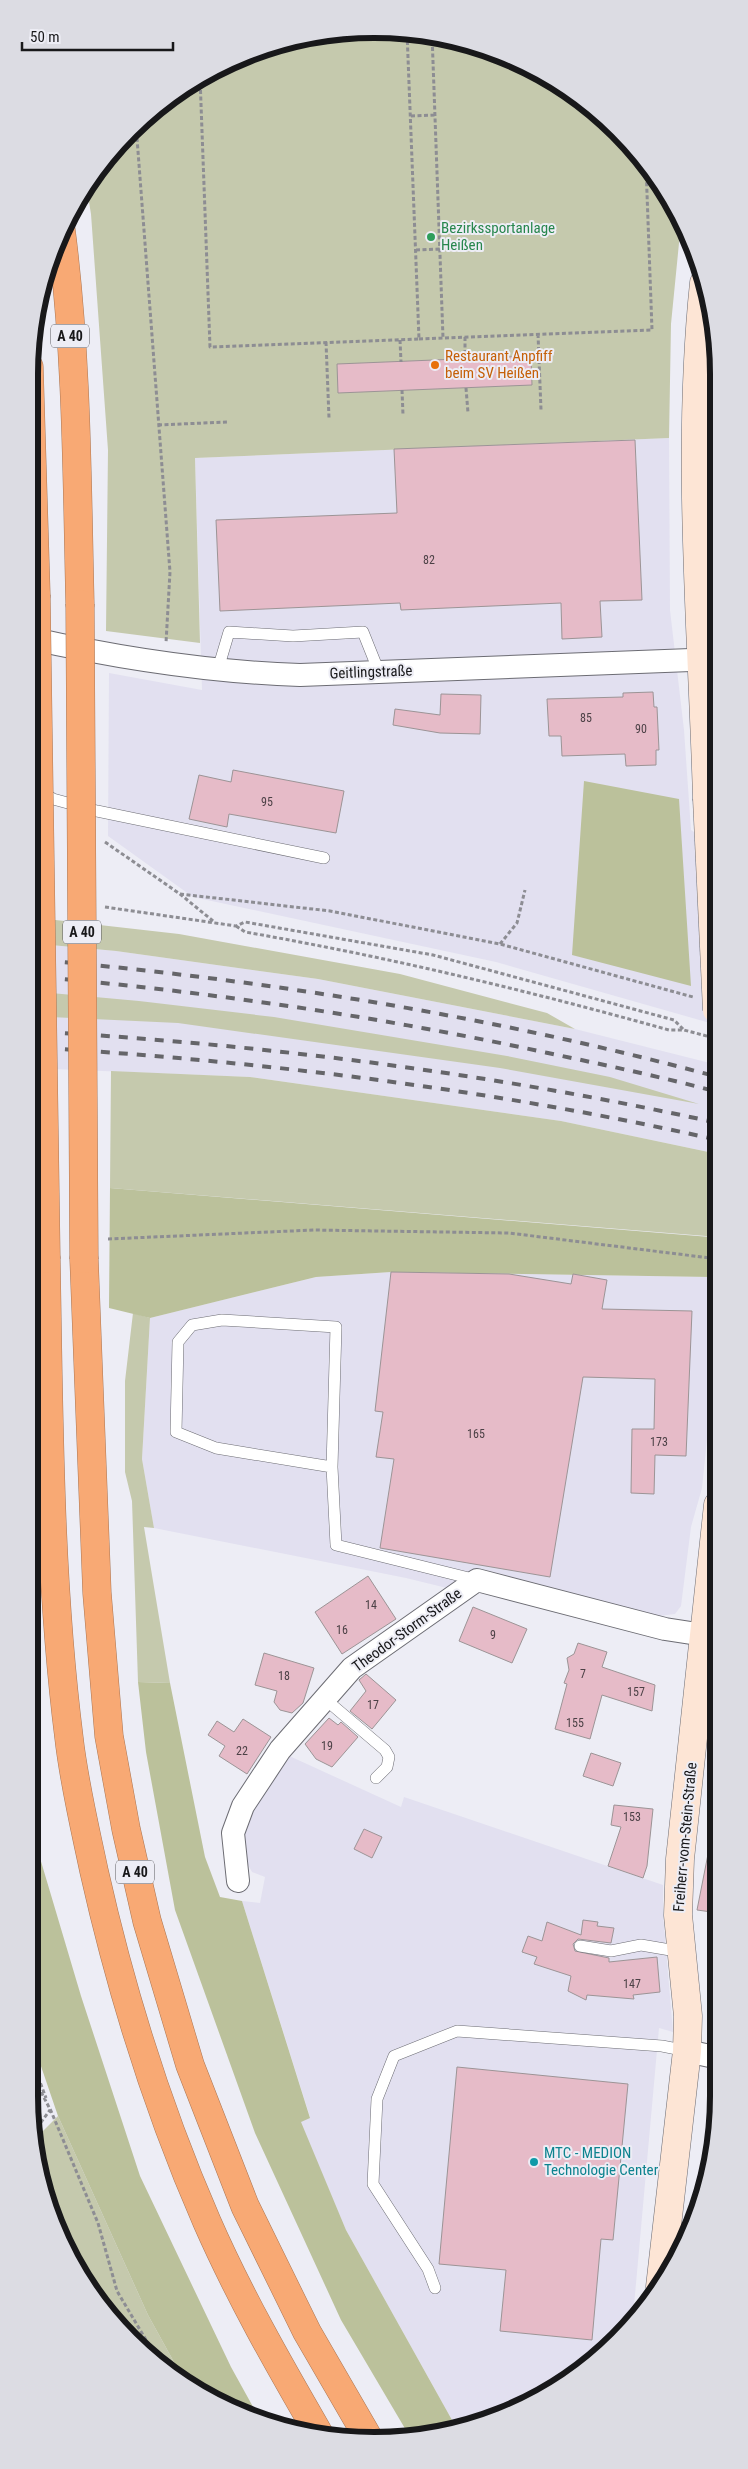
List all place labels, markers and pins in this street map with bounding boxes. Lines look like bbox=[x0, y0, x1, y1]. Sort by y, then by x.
place label: Bezirkssportanlage Heißen bbox=[441, 219, 555, 254]
marker: Bezirkssportanlage Heißen bbox=[425, 231, 437, 243]
place label: Restaurant Anpfiff beim SV Heißen bbox=[445, 347, 553, 382]
marker: Restaurant Anpfiff beim SV Heißen bbox=[429, 359, 441, 371]
place label: MTC - MEDION Technologie Center bbox=[544, 2144, 659, 2179]
marker: MTC - MEDION Technologie Center bbox=[528, 2156, 540, 2168]

